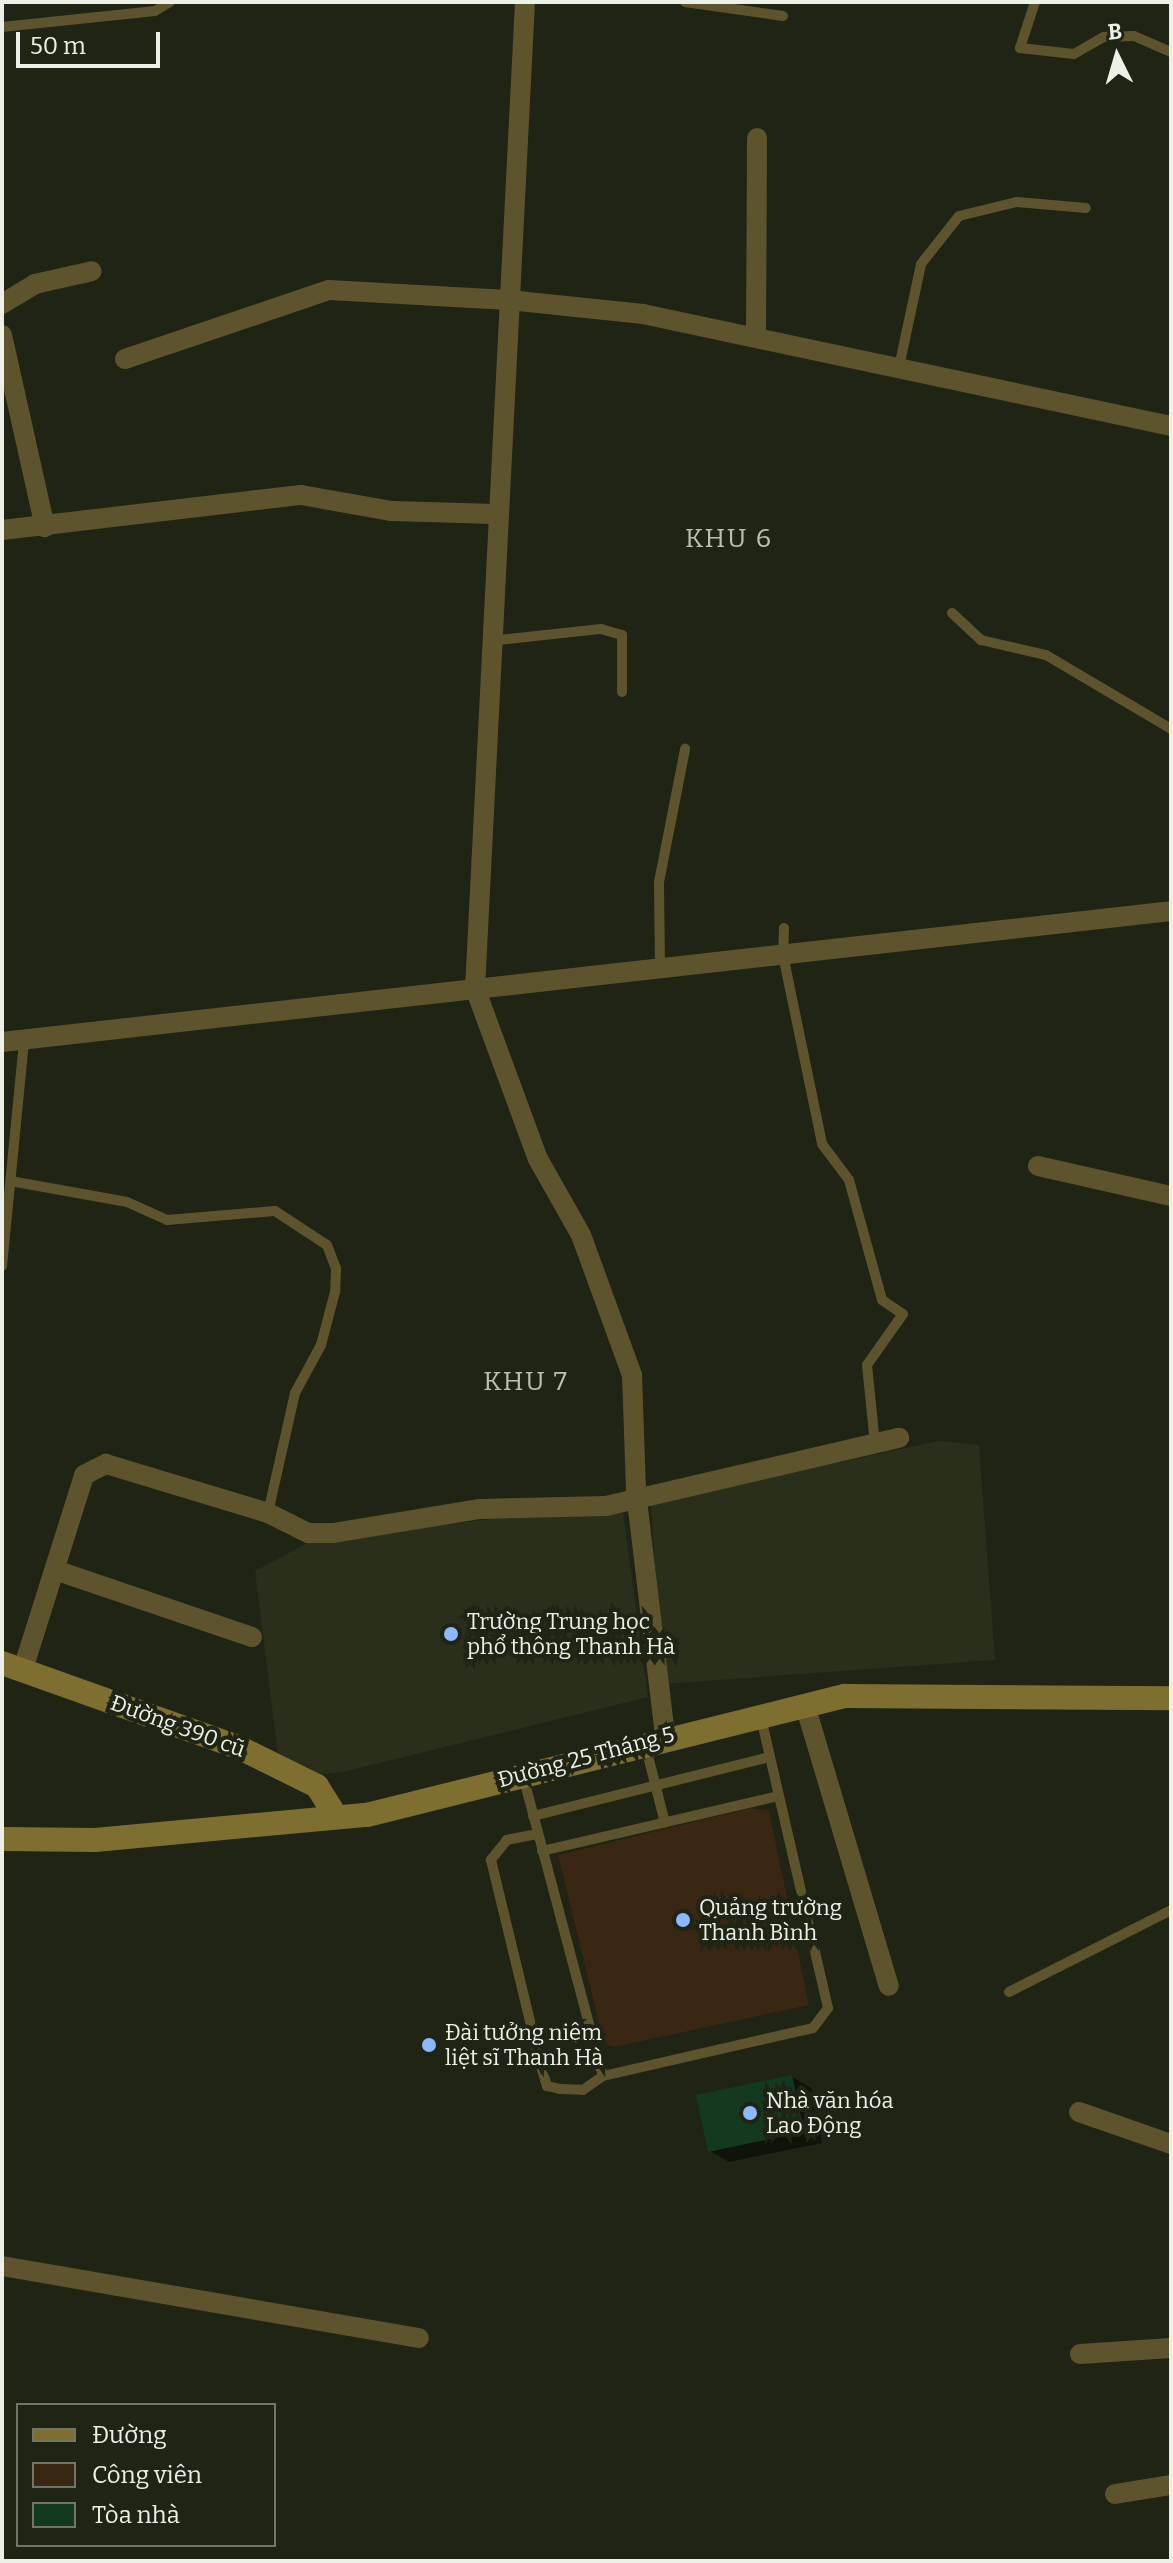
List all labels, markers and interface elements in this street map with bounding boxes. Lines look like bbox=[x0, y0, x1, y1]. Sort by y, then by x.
scale bar bbox=[20, 16, 164, 66]
north arrow bbox=[1077, 16, 1157, 96]
text: B bbox=[1107, 18, 1123, 46]
text: 50 m bbox=[30, 32, 86, 60]
district label: KHU 6 bbox=[685, 523, 773, 555]
district label: KHU 7 bbox=[483, 1366, 569, 1398]
place label: Trường Trung học phổ thông Thanh Hà bbox=[467, 1608, 675, 1660]
marker: Trường Trung học phổ thông Thanh Hà bbox=[442, 1625, 460, 1643]
street label: Đường 390 cũ bbox=[107, 1689, 249, 1763]
street label: Đường 25 Tháng 5 bbox=[495, 1721, 677, 1793]
place label: Quảng trường Thanh Bình bbox=[699, 1894, 842, 1946]
marker: Quảng trường Thanh Bình bbox=[674, 1911, 692, 1929]
place label: Đài tưởng niệm liệt sĩ Thanh Hà bbox=[445, 2019, 603, 2070]
marker: Đài tưởng niệm liệt sĩ Thanh Hà bbox=[420, 2036, 438, 2054]
place label: Nhà văn hóa Lao Động bbox=[766, 2087, 893, 2138]
marker: Nhà văn hóa Lao Động bbox=[741, 2104, 759, 2122]
legend bbox=[16, 2403, 276, 2547]
text: Đường bbox=[92, 2421, 167, 2449]
text: Công viên bbox=[92, 2461, 202, 2489]
text: Tòa nhà bbox=[92, 2501, 180, 2529]

